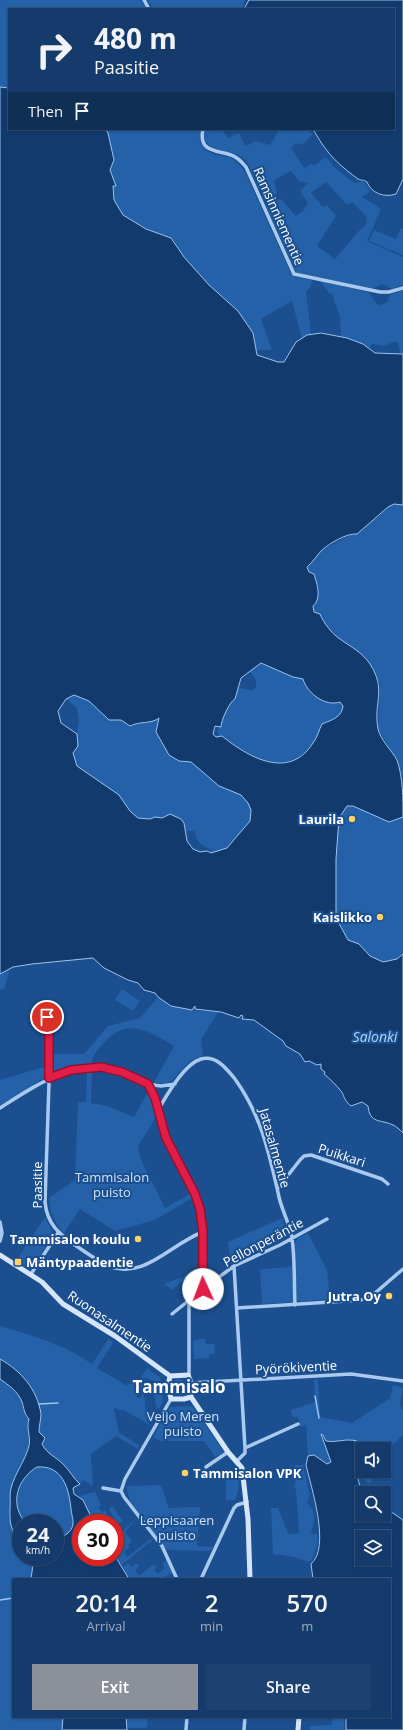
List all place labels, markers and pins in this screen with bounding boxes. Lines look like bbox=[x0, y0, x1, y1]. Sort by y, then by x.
place label: Laurila bbox=[299, 810, 344, 828]
marker: Laurila bbox=[347, 814, 357, 824]
place label: Kaislikko bbox=[313, 908, 372, 926]
marker: Kaislikko bbox=[375, 912, 385, 922]
pin bbox=[30, 1000, 64, 1034]
place label: Tammisalon koulu bbox=[10, 1230, 130, 1248]
marker: Tammisalon koulu bbox=[133, 1234, 143, 1244]
place label: Mäntypaadentie bbox=[26, 1253, 134, 1271]
marker: Mäntypaadentie bbox=[13, 1257, 23, 1267]
place label: Jutra Oy bbox=[327, 1287, 382, 1305]
marker: Jutra Oy bbox=[384, 1291, 394, 1301]
place label: Tammisalon VPK bbox=[193, 1464, 302, 1482]
marker: Tammisalon VPK bbox=[180, 1468, 190, 1478]

